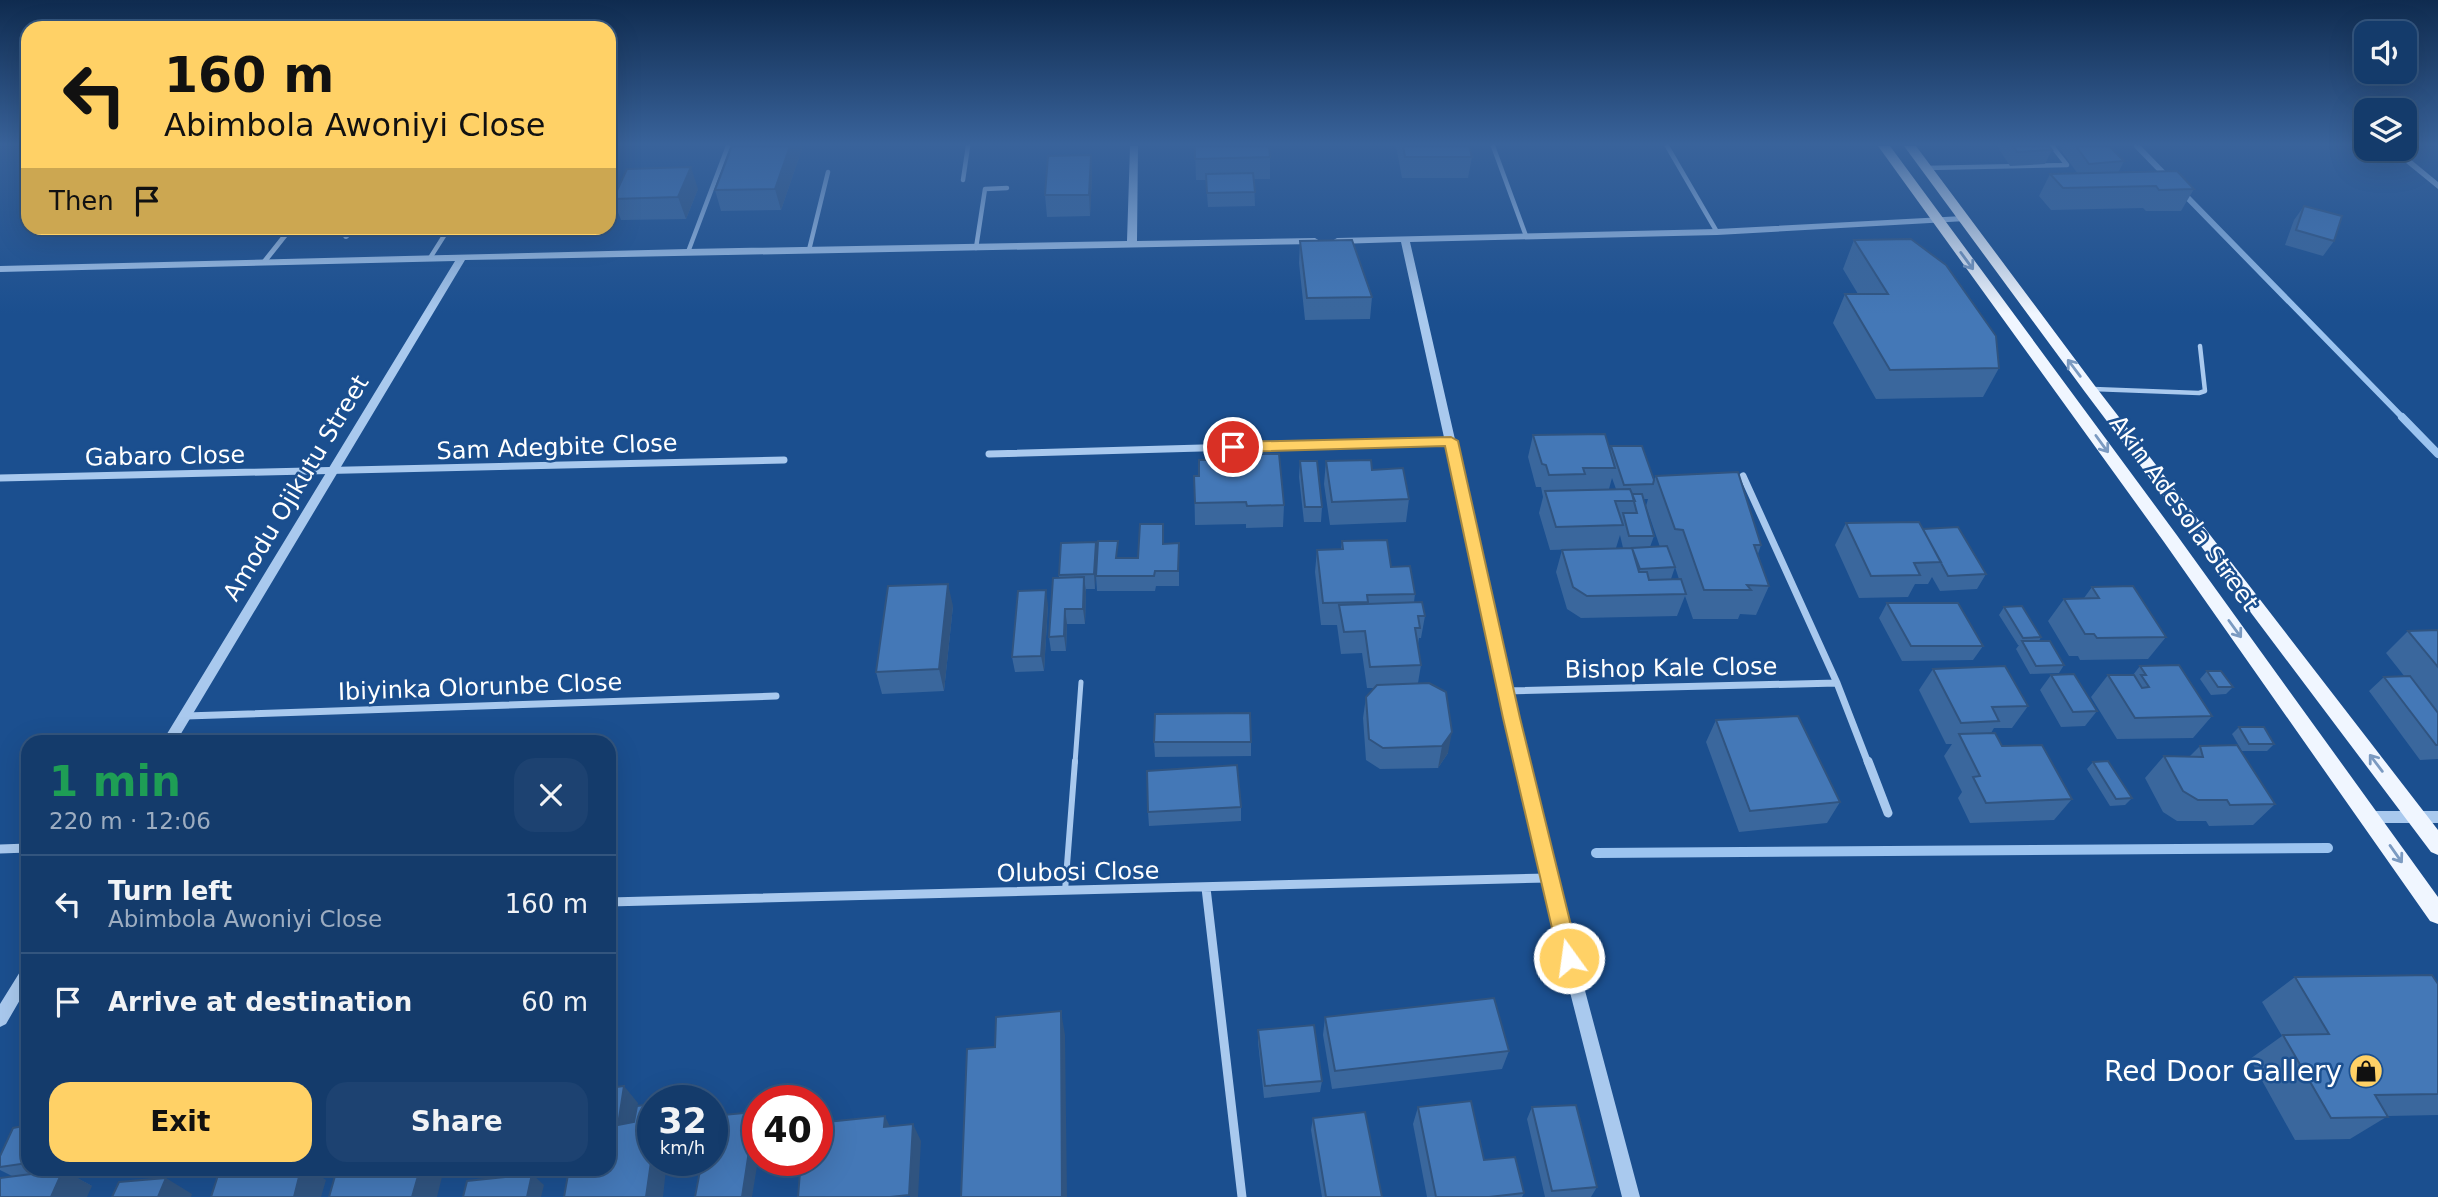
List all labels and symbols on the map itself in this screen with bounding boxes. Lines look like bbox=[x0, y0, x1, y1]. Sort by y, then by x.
one-way arrow bbox=[1960, 251, 1975, 270]
one-way arrow bbox=[2067, 359, 2081, 378]
street label: Amodu Ojikutu Street bbox=[217, 370, 375, 606]
street label: Akin Adesola Street bbox=[2104, 410, 2264, 616]
pin bbox=[1203, 417, 1263, 477]
street label: Sam Adegbite Close bbox=[436, 429, 678, 465]
one-way arrow bbox=[2095, 434, 2109, 453]
street label: Gabaro Close bbox=[85, 441, 245, 471]
one-way arrow bbox=[2228, 619, 2242, 638]
street label: Bishop Kale Close bbox=[1564, 652, 1778, 684]
street label: Ibiyinka Olorunbe Close bbox=[337, 668, 623, 706]
one-way arrow bbox=[2368, 754, 2383, 773]
one-way arrow bbox=[2389, 844, 2403, 863]
street label: Olubosi Close bbox=[996, 857, 1160, 887]
position arrow bbox=[1532, 921, 1606, 995]
shop icon: Red Door Gallery bbox=[2347, 1052, 2385, 1090]
place label: Red Door Gallery bbox=[2104, 1055, 2342, 1088]
speed limit sign: 40 bbox=[742, 1085, 833, 1176]

